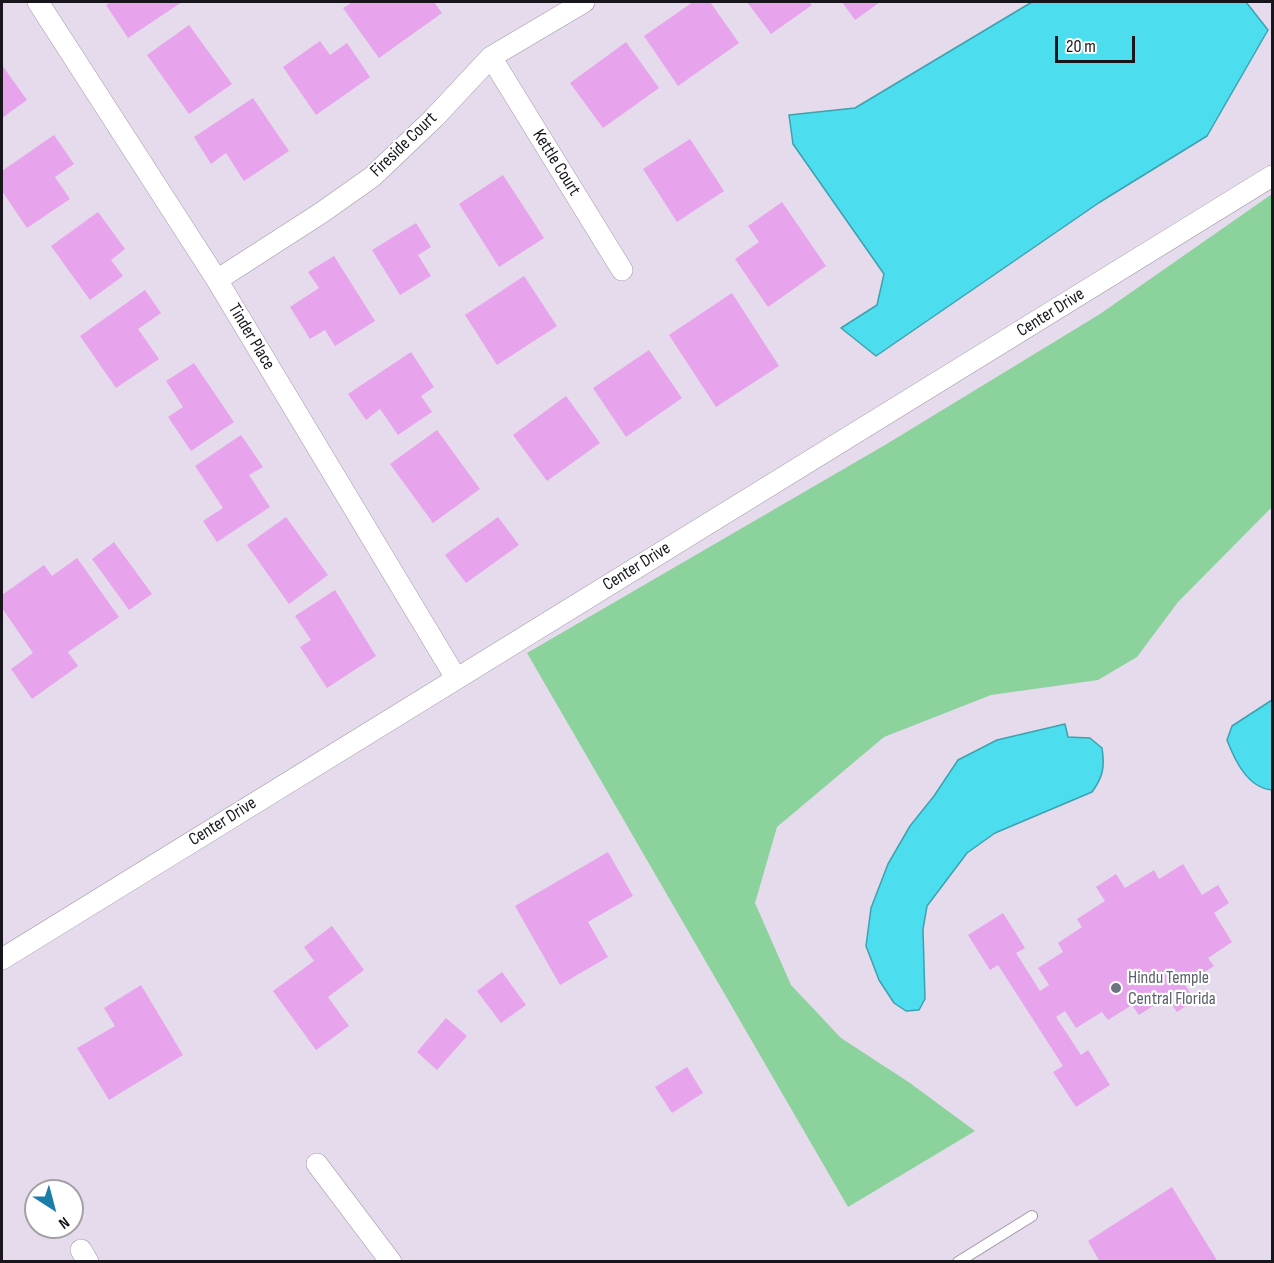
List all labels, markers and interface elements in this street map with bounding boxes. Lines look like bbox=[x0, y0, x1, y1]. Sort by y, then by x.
scale bar bbox=[1058, 24, 1138, 62]
text: 20 m bbox=[1066, 36, 1096, 57]
street label: Fireside Court bbox=[366, 108, 442, 182]
street label: Kettle Court bbox=[527, 126, 585, 200]
street label: Center Drive bbox=[1013, 284, 1089, 342]
street label: Tinder Place bbox=[223, 300, 279, 374]
street label: Center Drive bbox=[599, 538, 675, 596]
street label: Center Drive bbox=[185, 793, 261, 851]
place label: Hindu Temple Central Florida bbox=[1128, 967, 1216, 1010]
marker: Hindu Temple Central Florida bbox=[1109, 981, 1123, 995]
north arrow bbox=[24, 1179, 84, 1239]
text: N bbox=[55, 1212, 73, 1233]

